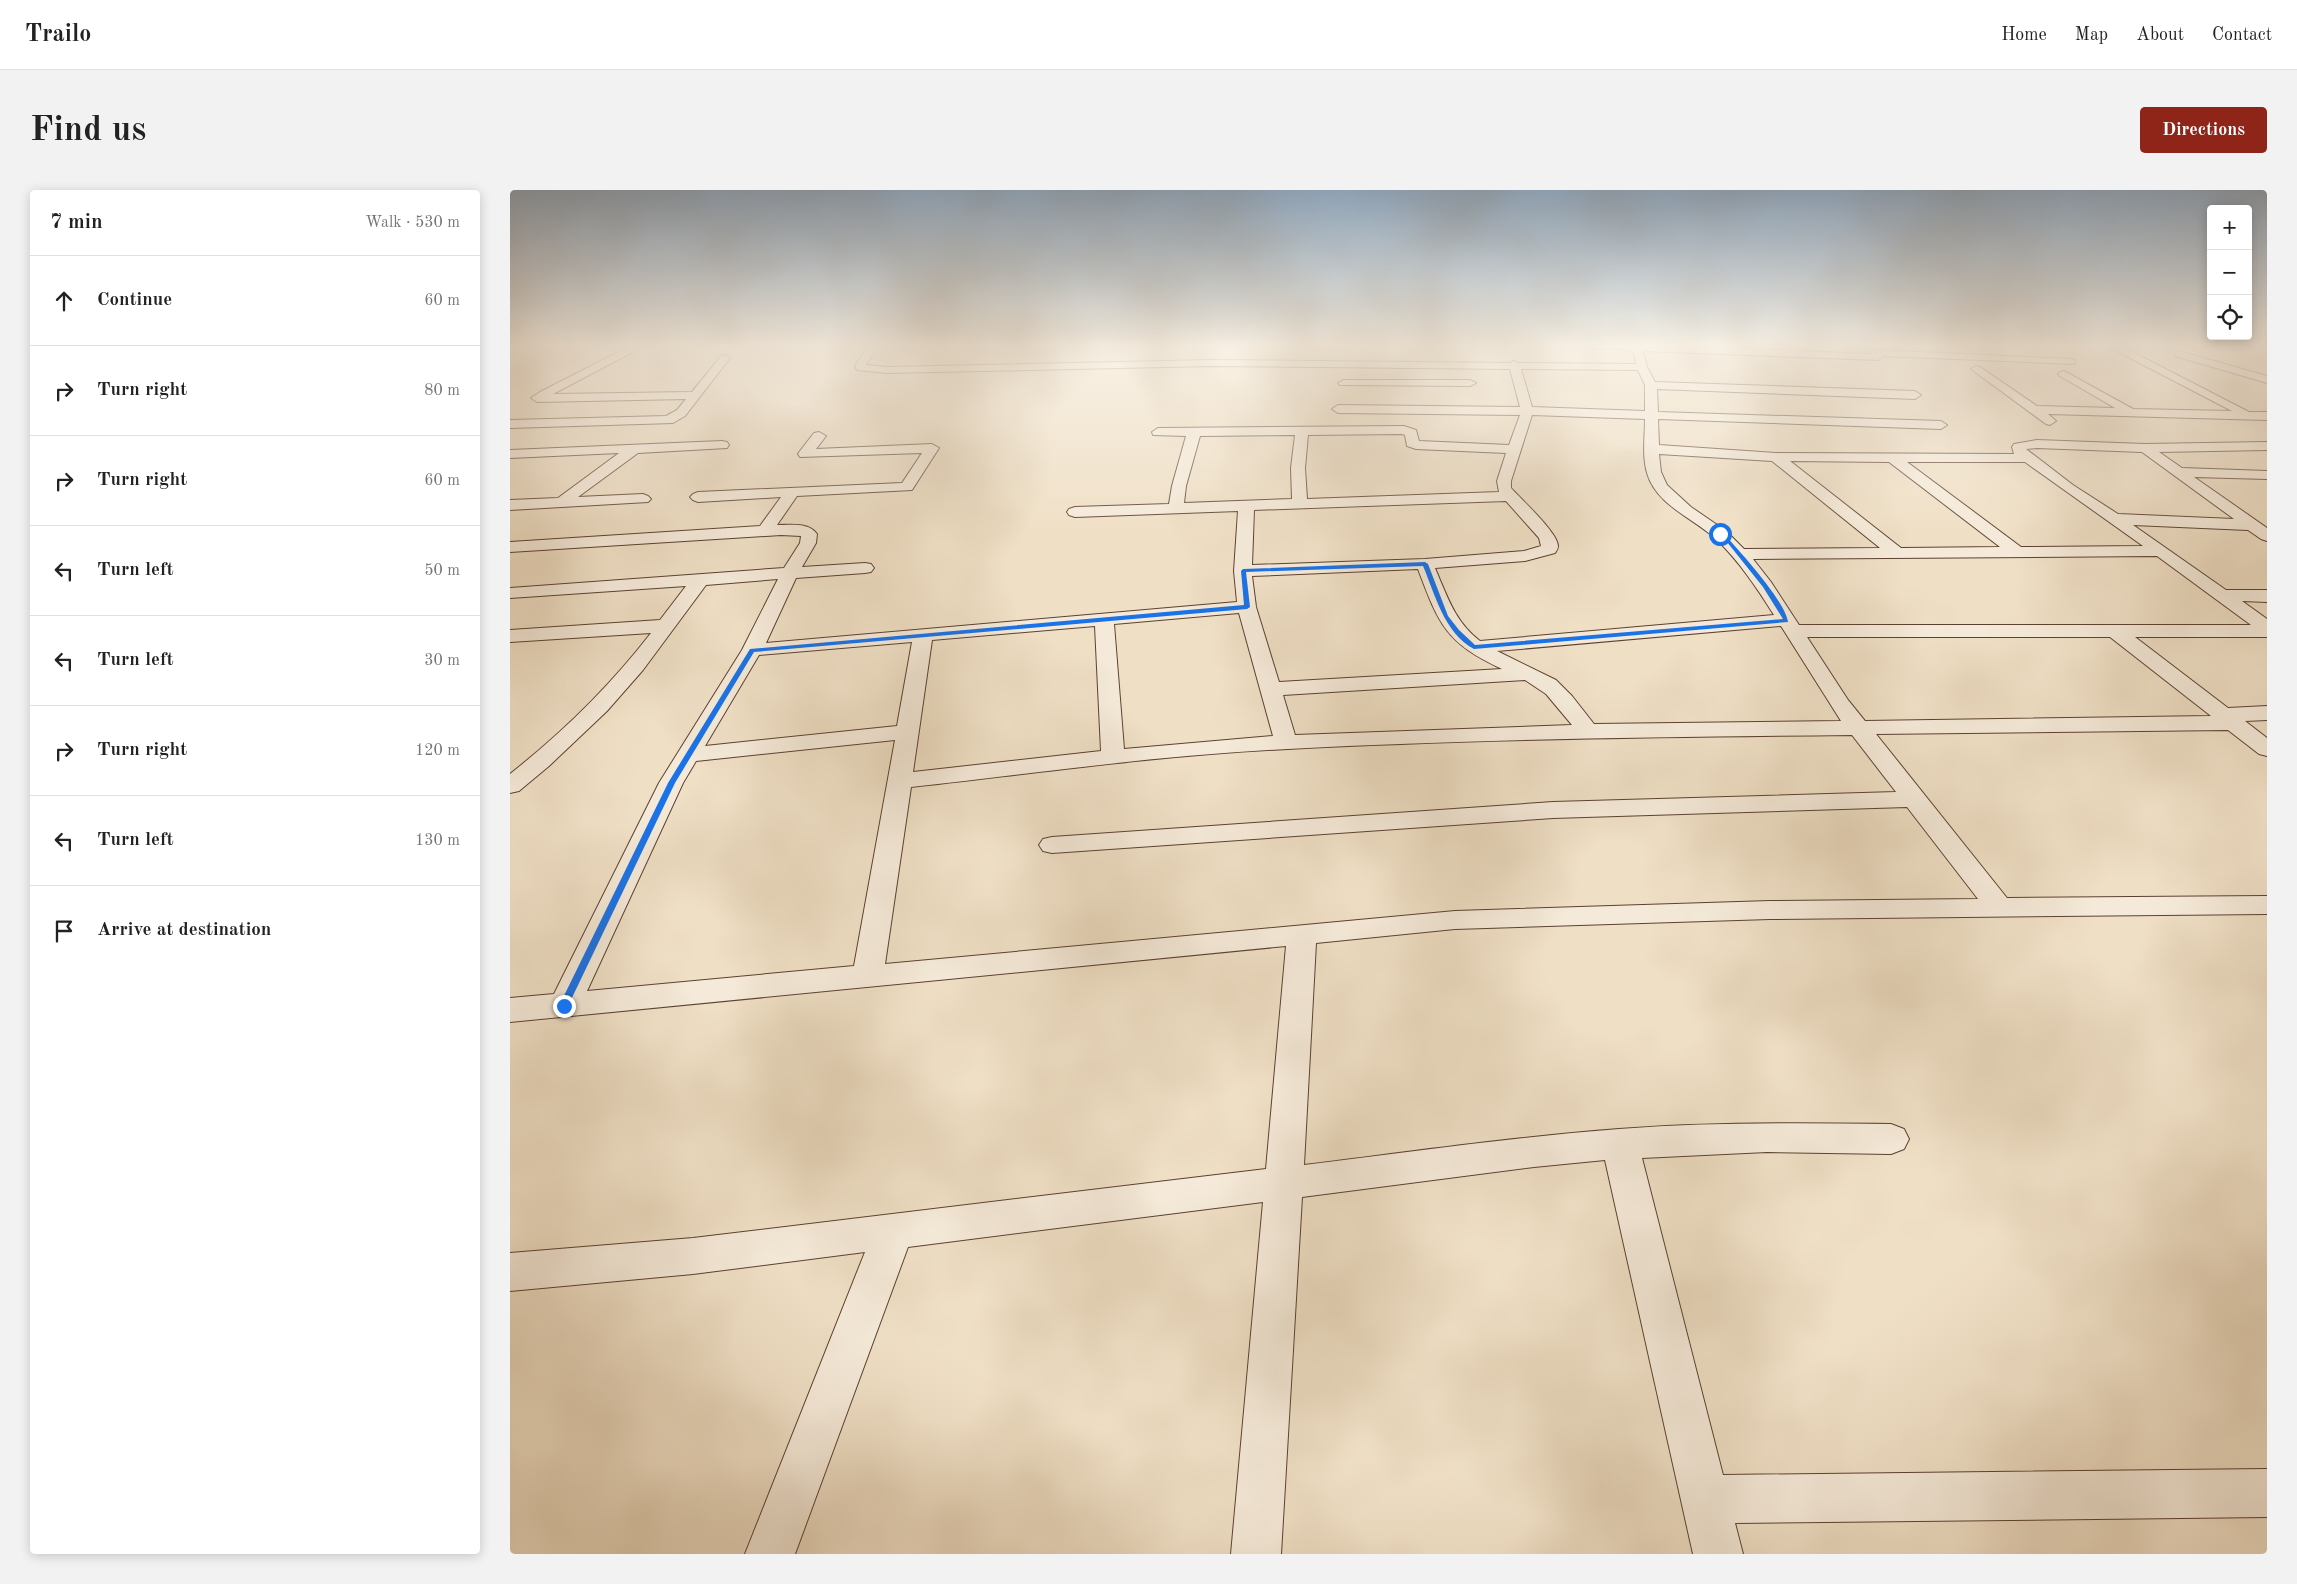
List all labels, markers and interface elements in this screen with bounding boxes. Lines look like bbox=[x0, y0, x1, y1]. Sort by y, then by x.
text: Trailo bbox=[25, 23, 91, 47]
text: Home bbox=[2001, 26, 2047, 44]
text: Map bbox=[2075, 26, 2108, 44]
text: About bbox=[2136, 26, 2184, 44]
text: Contact bbox=[2212, 26, 2272, 44]
button: Directions bbox=[2140, 107, 2267, 153]
text: Find us bbox=[30, 113, 146, 148]
map controls bbox=[2207, 205, 2252, 340]
button: + bbox=[2207, 205, 2252, 250]
text: 7 min bbox=[50, 212, 103, 233]
text: Walk · 530 m bbox=[365, 215, 460, 231]
button: − bbox=[2207, 250, 2252, 295]
icon: ahead bbox=[50, 287, 78, 315]
text: Continue bbox=[97, 291, 172, 310]
text: 60 m bbox=[424, 293, 460, 309]
button: locate bbox=[2207, 295, 2252, 340]
icon: right bbox=[50, 377, 78, 405]
text: Turn right bbox=[97, 381, 187, 400]
text: 80 m bbox=[424, 383, 460, 399]
icon: right bbox=[50, 467, 78, 495]
text: Turn right bbox=[97, 471, 187, 490]
text: 60 m bbox=[424, 473, 460, 489]
route start bbox=[1709, 523, 1732, 546]
icon: left bbox=[50, 557, 78, 585]
text: Turn left bbox=[97, 561, 174, 580]
text: 50 m bbox=[424, 563, 460, 579]
icon: left bbox=[50, 647, 78, 675]
text: Turn left bbox=[97, 651, 174, 670]
text: 30 m bbox=[424, 653, 460, 669]
icon: right bbox=[50, 737, 78, 765]
text: Turn right bbox=[97, 741, 187, 760]
text: 120 m bbox=[415, 743, 460, 759]
icon: left bbox=[50, 827, 78, 855]
text: Turn left bbox=[97, 831, 174, 850]
text: 130 m bbox=[415, 833, 460, 849]
icon: arrive bbox=[50, 917, 78, 945]
text: Arrive at destination bbox=[97, 921, 271, 940]
route end bbox=[553, 995, 576, 1018]

